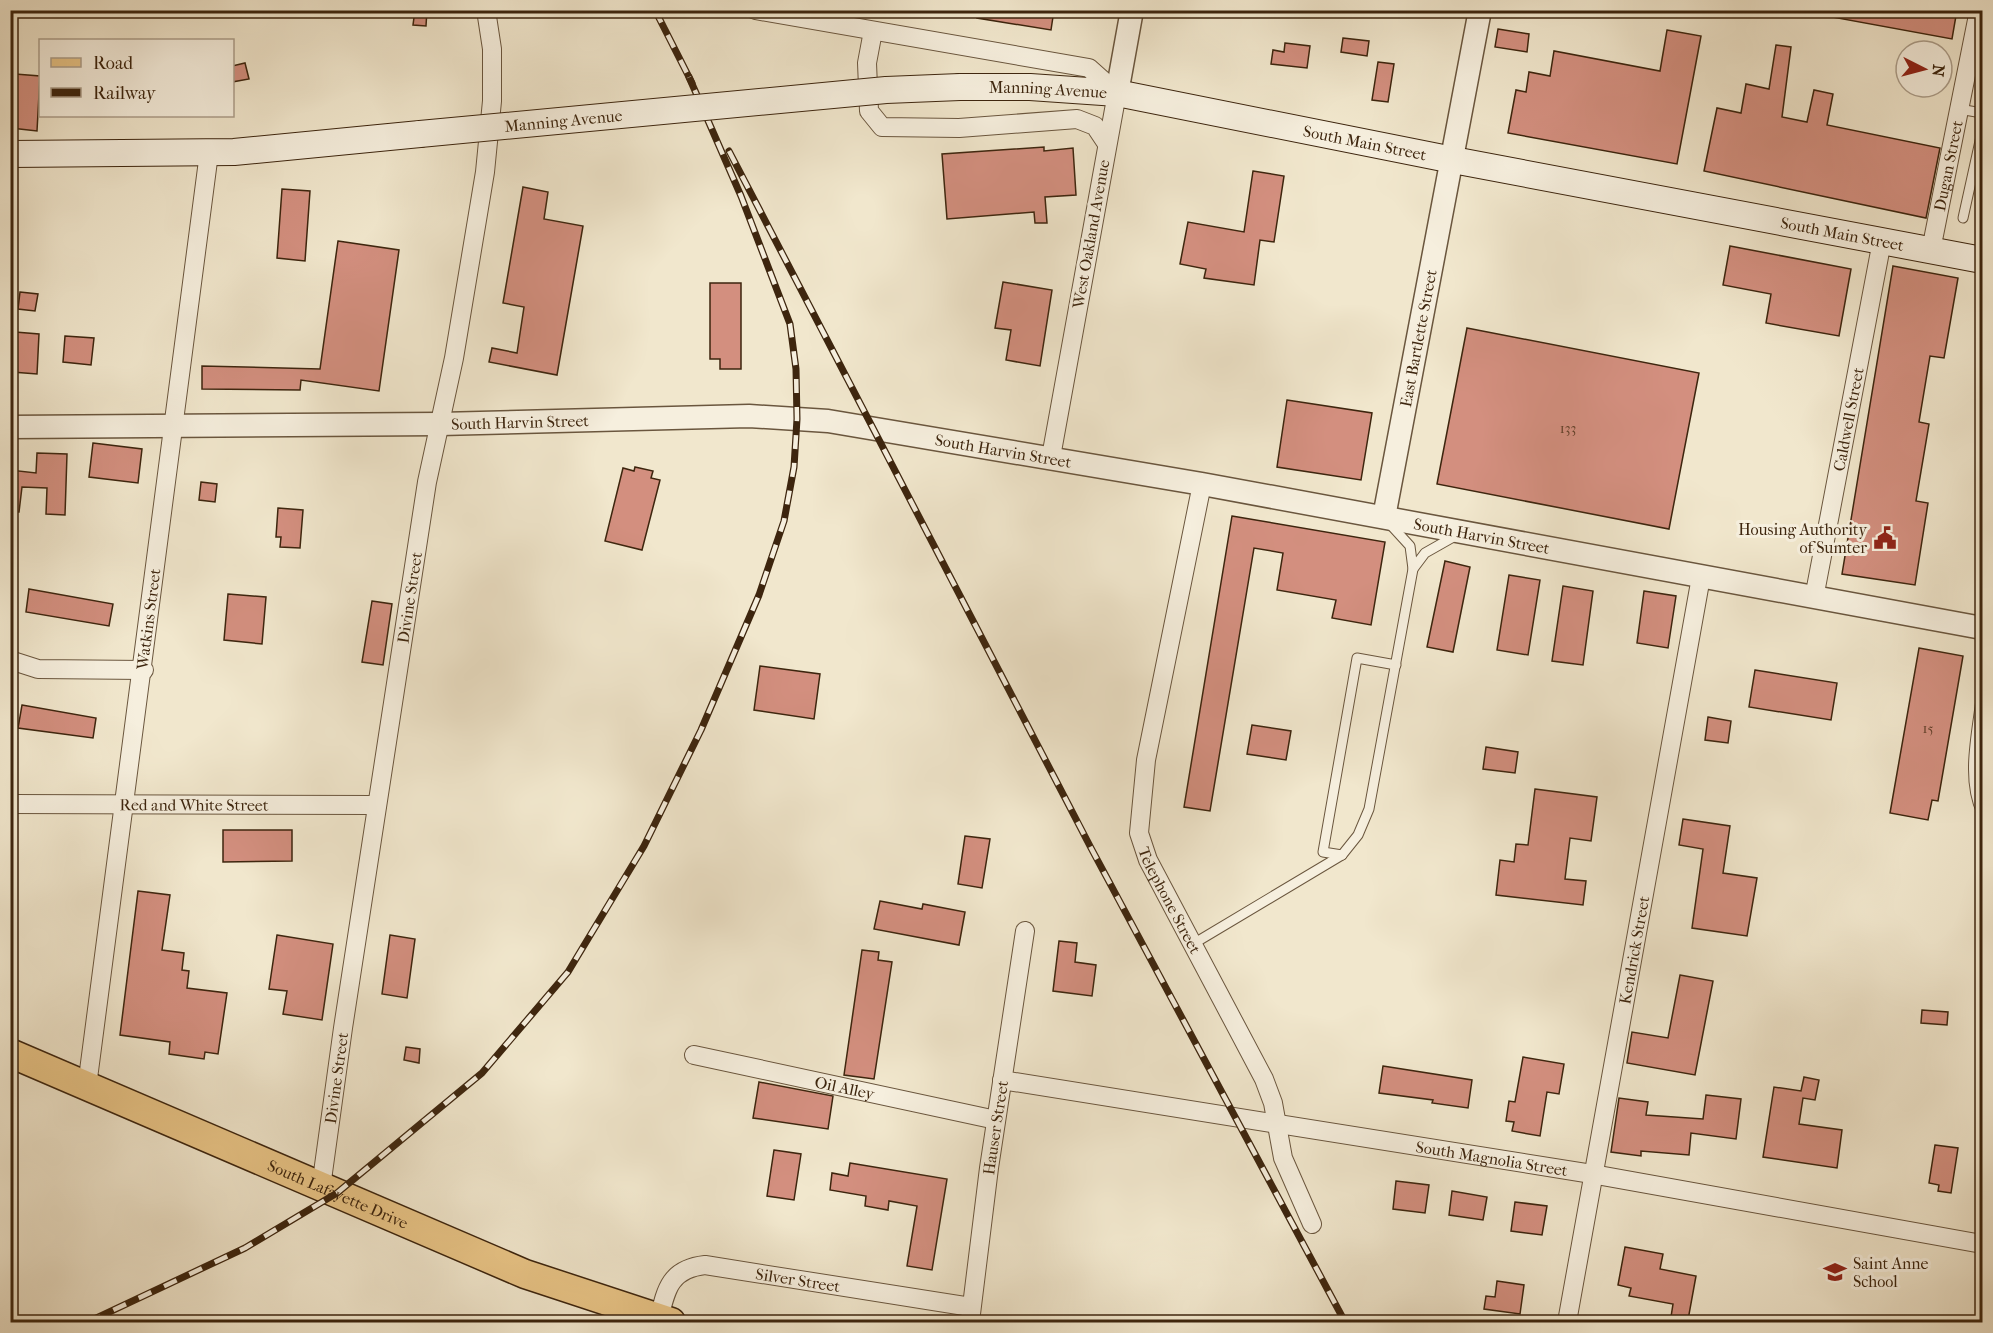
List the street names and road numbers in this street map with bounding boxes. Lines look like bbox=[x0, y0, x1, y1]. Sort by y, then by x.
street label: Manning Avenue bbox=[989, 77, 1108, 102]
street label: Manning Avenue bbox=[504, 105, 623, 135]
street label: Dugan Street bbox=[1930, 118, 1966, 213]
street label: South Main Street bbox=[1302, 121, 1428, 164]
street label: West Oakland Avenue bbox=[1068, 158, 1113, 311]
street label: South Main Street bbox=[1779, 213, 1906, 255]
street label: East Bartlette Street bbox=[1396, 267, 1440, 409]
street label: Caldwell Street bbox=[1829, 366, 1867, 473]
street label: South Harvin Street bbox=[451, 411, 589, 433]
street label: South Harvin Street bbox=[934, 430, 1073, 471]
street label: South Harvin Street bbox=[1412, 514, 1552, 558]
street label: Divine Street bbox=[393, 550, 426, 645]
street label: Watkins Street bbox=[132, 567, 164, 672]
street label: Red and White Street bbox=[119, 795, 269, 814]
street label: Telephone Street bbox=[1135, 844, 1205, 957]
street label: Kendrick Street bbox=[1615, 894, 1653, 1006]
street label: Divine Street bbox=[320, 1031, 352, 1125]
street label: Oil Alley bbox=[813, 1072, 877, 1103]
street label: Hauser Street bbox=[979, 1079, 1012, 1176]
street label: South Magnolia Street bbox=[1415, 1137, 1569, 1180]
street label: South Lafayette Drive bbox=[265, 1155, 411, 1232]
street label: Silver Street bbox=[754, 1264, 842, 1296]

